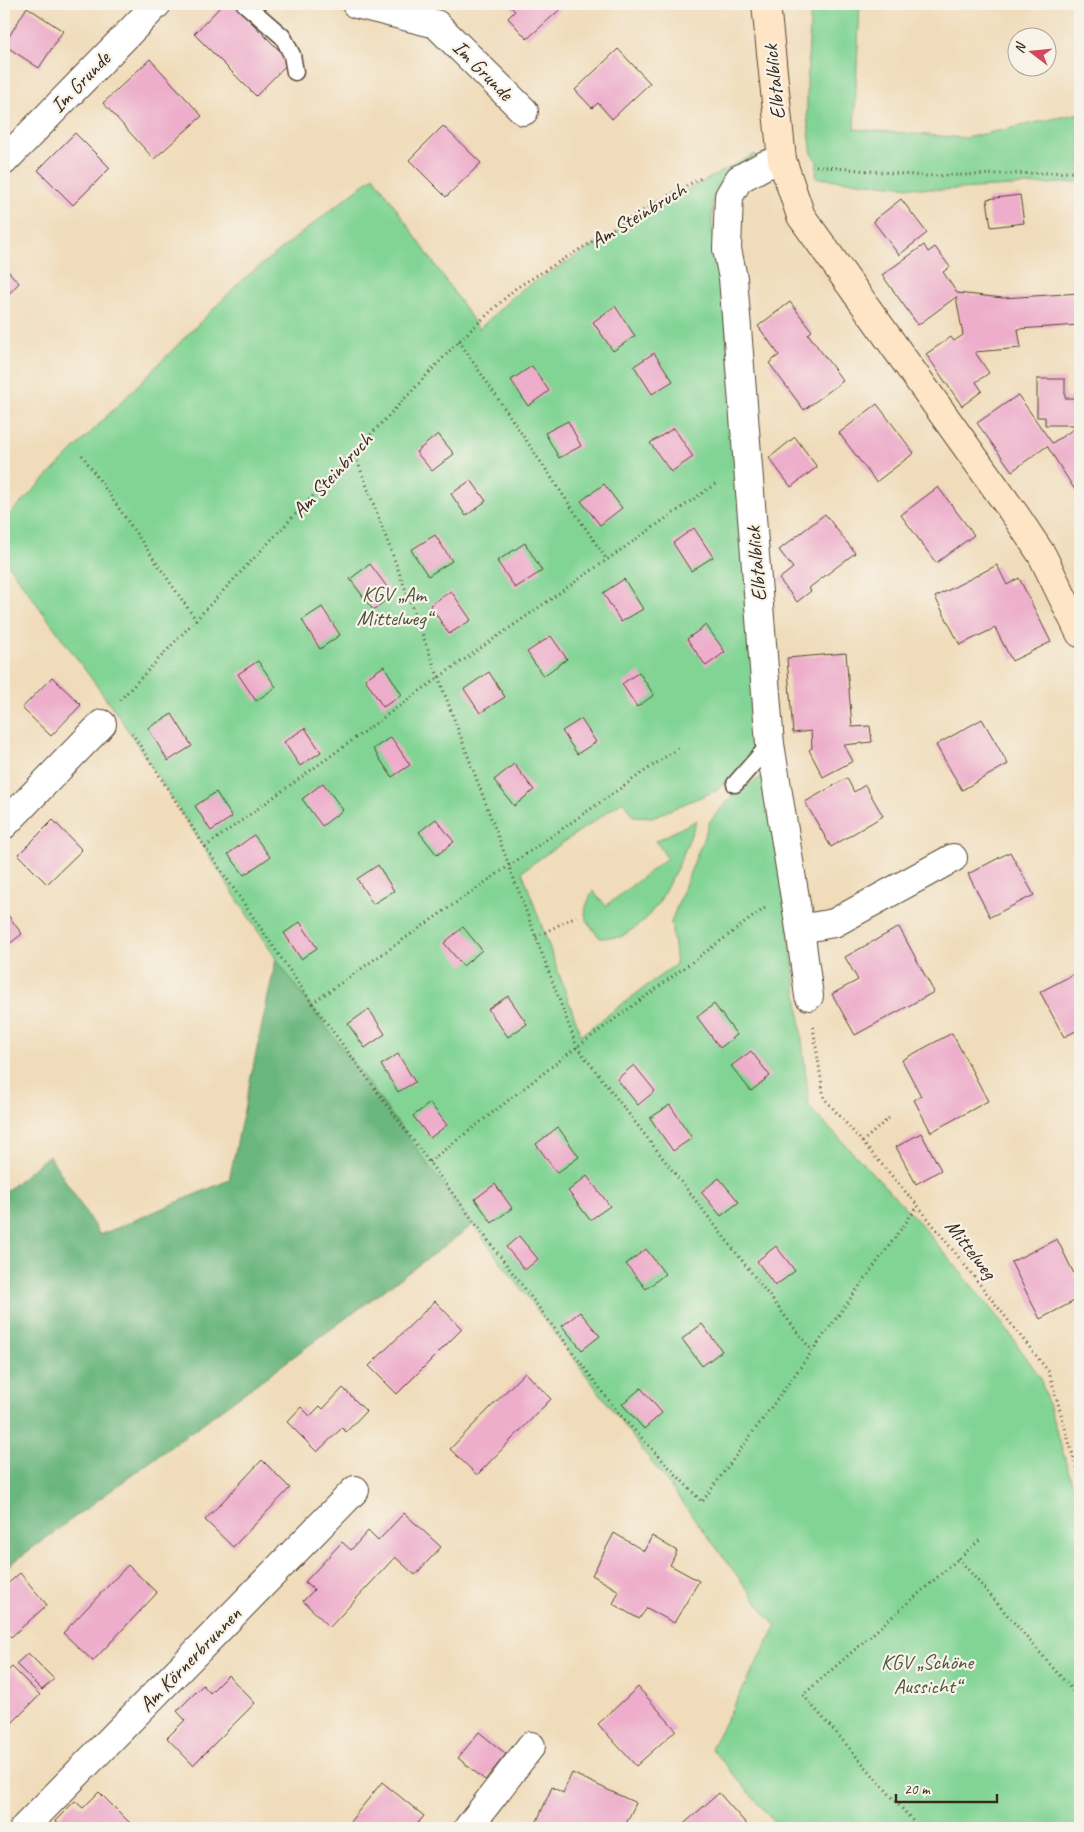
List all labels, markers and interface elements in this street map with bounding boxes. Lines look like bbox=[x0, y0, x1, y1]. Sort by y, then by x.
north arrow bbox=[1006, 28, 1056, 78]
street label: Im Grunde bbox=[447, 34, 520, 107]
text: N bbox=[1011, 40, 1030, 55]
street label: Elbtalblick bbox=[757, 42, 791, 121]
street label: Im Grunde bbox=[44, 45, 116, 118]
street label: Am Steinbruch bbox=[586, 176, 692, 254]
street label: Am Steinbruch bbox=[286, 426, 379, 523]
street label: Elbtalblick bbox=[740, 524, 772, 603]
park label: KGV „Am Mittelweg“ bbox=[357, 581, 436, 631]
street label: Mittelweg bbox=[940, 1214, 1003, 1285]
street label: Am Körnerbrunnen bbox=[133, 1601, 247, 1717]
park label: KGV „Schöne Aussicht“ bbox=[881, 1649, 975, 1699]
scale bar bbox=[896, 1772, 998, 1804]
text: 20 m bbox=[904, 1780, 931, 1799]

